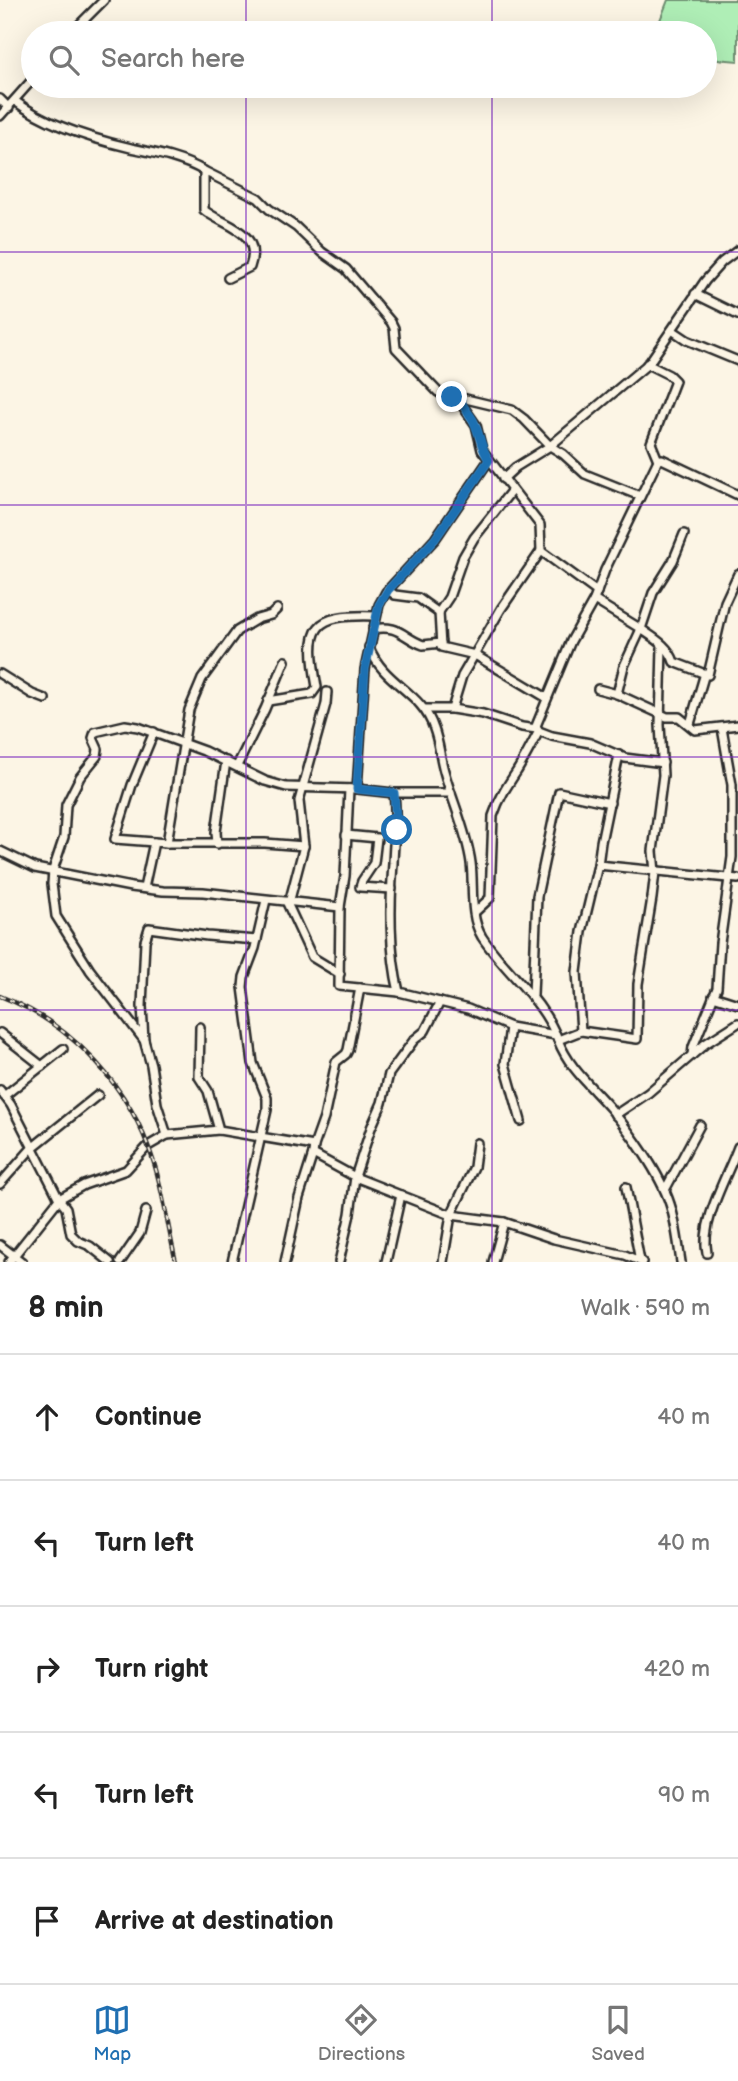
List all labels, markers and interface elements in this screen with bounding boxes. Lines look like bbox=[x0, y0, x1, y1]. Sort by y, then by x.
search box bbox=[21, 21, 717, 98]
icon: search bbox=[45, 41, 83, 79]
text: Search here bbox=[101, 44, 245, 75]
route end bbox=[436, 381, 467, 412]
route start bbox=[381, 814, 412, 845]
text: 8 min bbox=[28, 1290, 104, 1326]
text: Walk · 590 m bbox=[581, 1294, 710, 1322]
icon: ahead bbox=[28, 1398, 66, 1436]
text: Continue bbox=[95, 1402, 202, 1433]
text: 40 m bbox=[657, 1403, 710, 1431]
icon: left bbox=[28, 1524, 66, 1562]
text: Turn left bbox=[95, 1528, 194, 1559]
text: 40 m bbox=[657, 1529, 710, 1557]
icon: right bbox=[28, 1650, 66, 1688]
text: Turn right bbox=[95, 1654, 208, 1685]
text: 420 m bbox=[644, 1655, 710, 1683]
icon: left bbox=[28, 1776, 66, 1814]
text: Turn left bbox=[95, 1780, 194, 1811]
text: 90 m bbox=[658, 1781, 710, 1809]
icon: arrive bbox=[28, 1902, 66, 1940]
text: Arrive at destination bbox=[95, 1906, 334, 1937]
tab: Map bbox=[93, 2001, 131, 2066]
tab: Directions bbox=[318, 2001, 405, 2066]
tab: Saved bbox=[591, 2001, 645, 2066]

